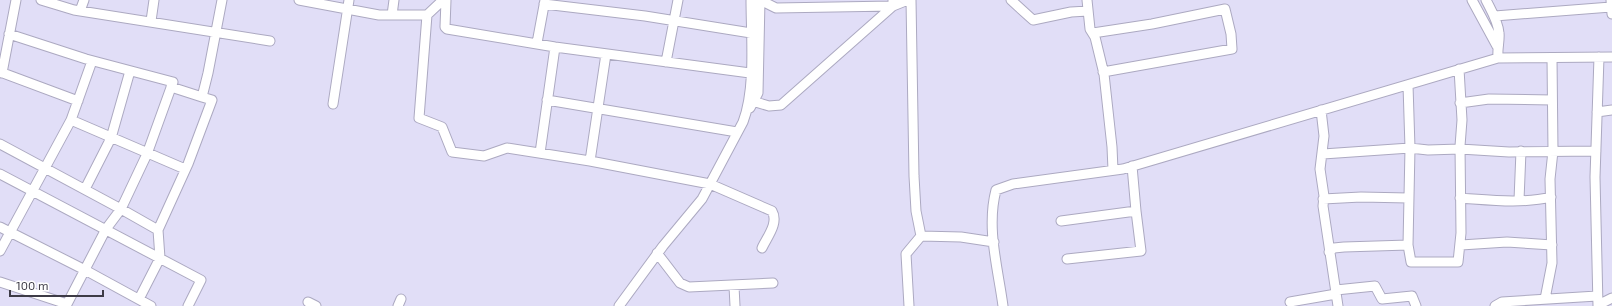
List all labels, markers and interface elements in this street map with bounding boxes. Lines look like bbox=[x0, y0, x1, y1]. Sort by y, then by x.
scale bar bbox=[10, 272, 103, 298]
text: 100 m bbox=[16, 278, 48, 292]

